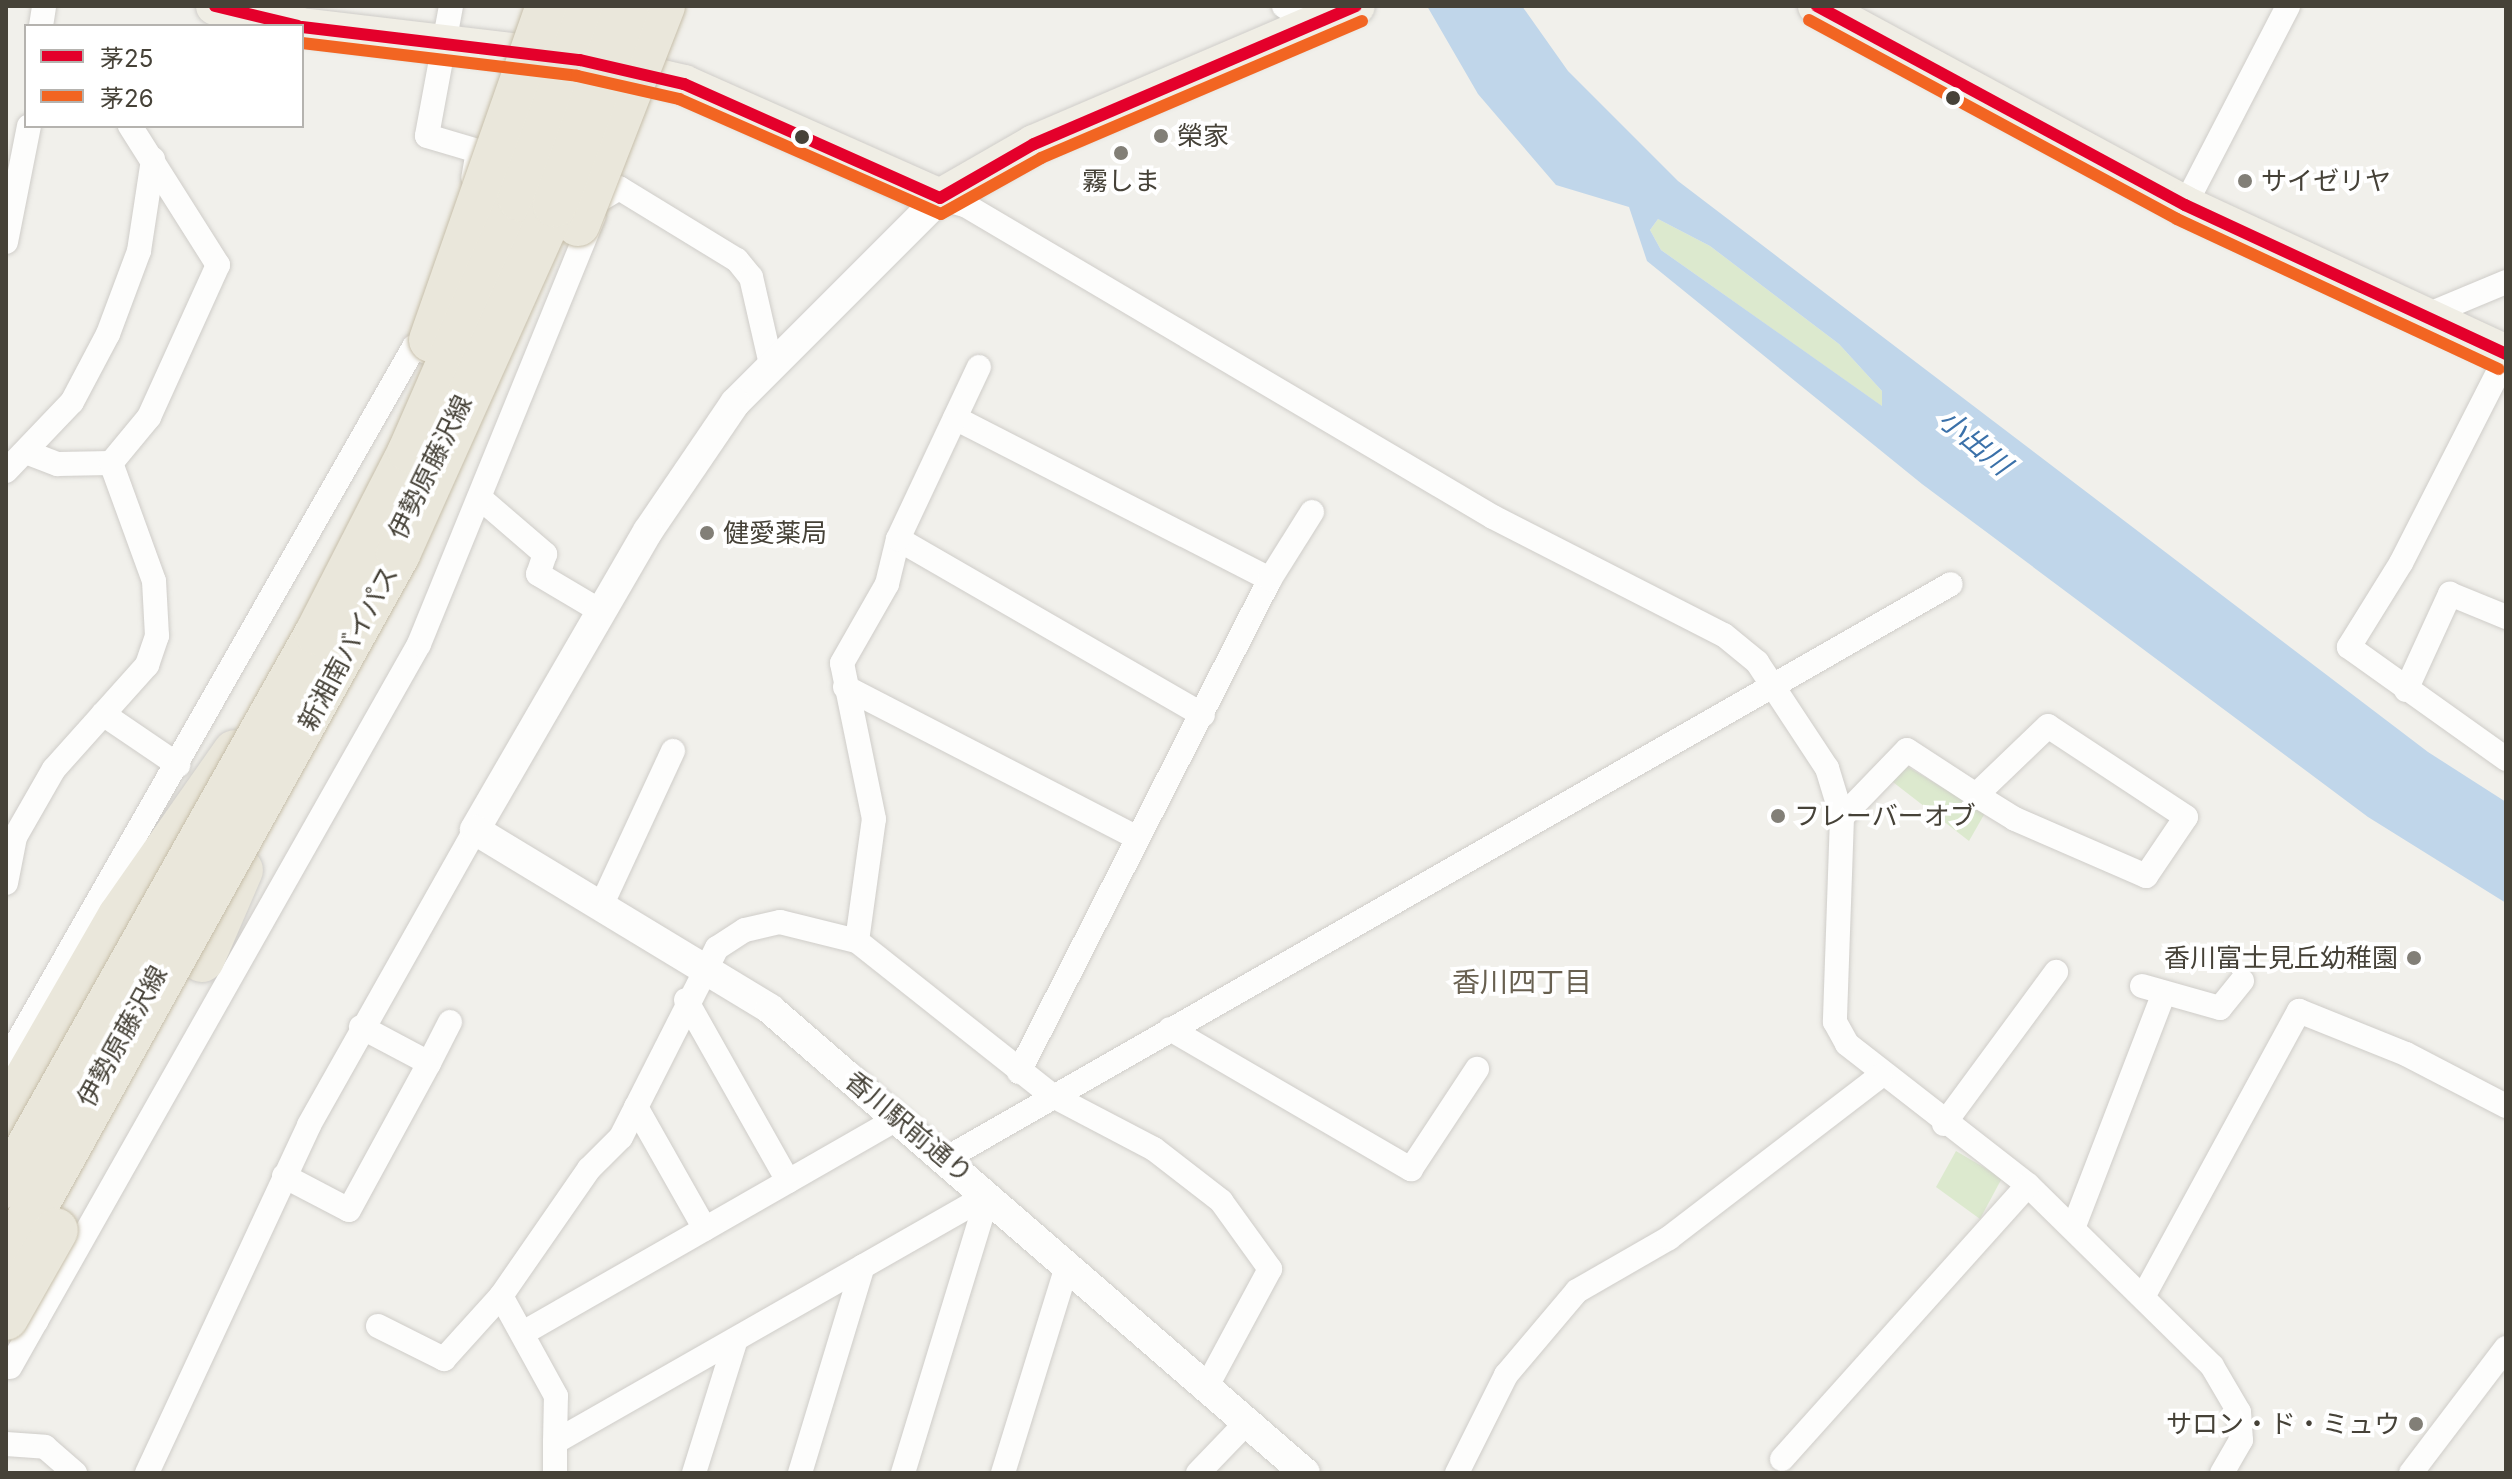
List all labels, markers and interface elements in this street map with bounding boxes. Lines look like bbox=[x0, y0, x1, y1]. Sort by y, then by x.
legend bbox=[24, 24, 304, 128]
text: 茅25 bbox=[100, 44, 153, 73]
text: 茅26 bbox=[100, 84, 154, 113]
unlabelled marker bbox=[1945, 90, 1961, 106]
place label: 榮家 bbox=[1177, 120, 1229, 152]
marker: 榮家 bbox=[1152, 127, 1170, 145]
unlabelled marker bbox=[794, 129, 810, 145]
marker: 霧しま bbox=[1112, 144, 1130, 162]
place label: 霧しま bbox=[1082, 165, 1160, 197]
place label: サイゼリヤ bbox=[2261, 165, 2391, 197]
marker: サイゼリヤ bbox=[2236, 172, 2254, 190]
street label: 伊勢原藤沢線 bbox=[382, 390, 478, 544]
water label: 小出川 bbox=[1932, 402, 2018, 482]
place label: 健愛薬局 bbox=[723, 517, 827, 549]
marker: 健愛薬局 bbox=[698, 524, 716, 542]
street label: 新湘南バイパス bbox=[292, 560, 404, 736]
place label: フレーバーオブ bbox=[1794, 800, 1976, 832]
marker: フレーバーオブ bbox=[1769, 807, 1787, 825]
place label: 香川富士見丘幼稚園 bbox=[2164, 942, 2398, 974]
marker: 香川富士見丘幼稚園 bbox=[2405, 949, 2423, 967]
street label: 伊勢原藤沢線 bbox=[71, 960, 173, 1112]
district label: 香川四丁目 bbox=[1452, 965, 1592, 999]
street label: 香川駅前通り bbox=[839, 1065, 979, 1189]
place label: サロン・ド・ミュウ bbox=[2166, 1408, 2400, 1440]
marker: サロン・ド・ミュウ bbox=[2407, 1415, 2425, 1433]

